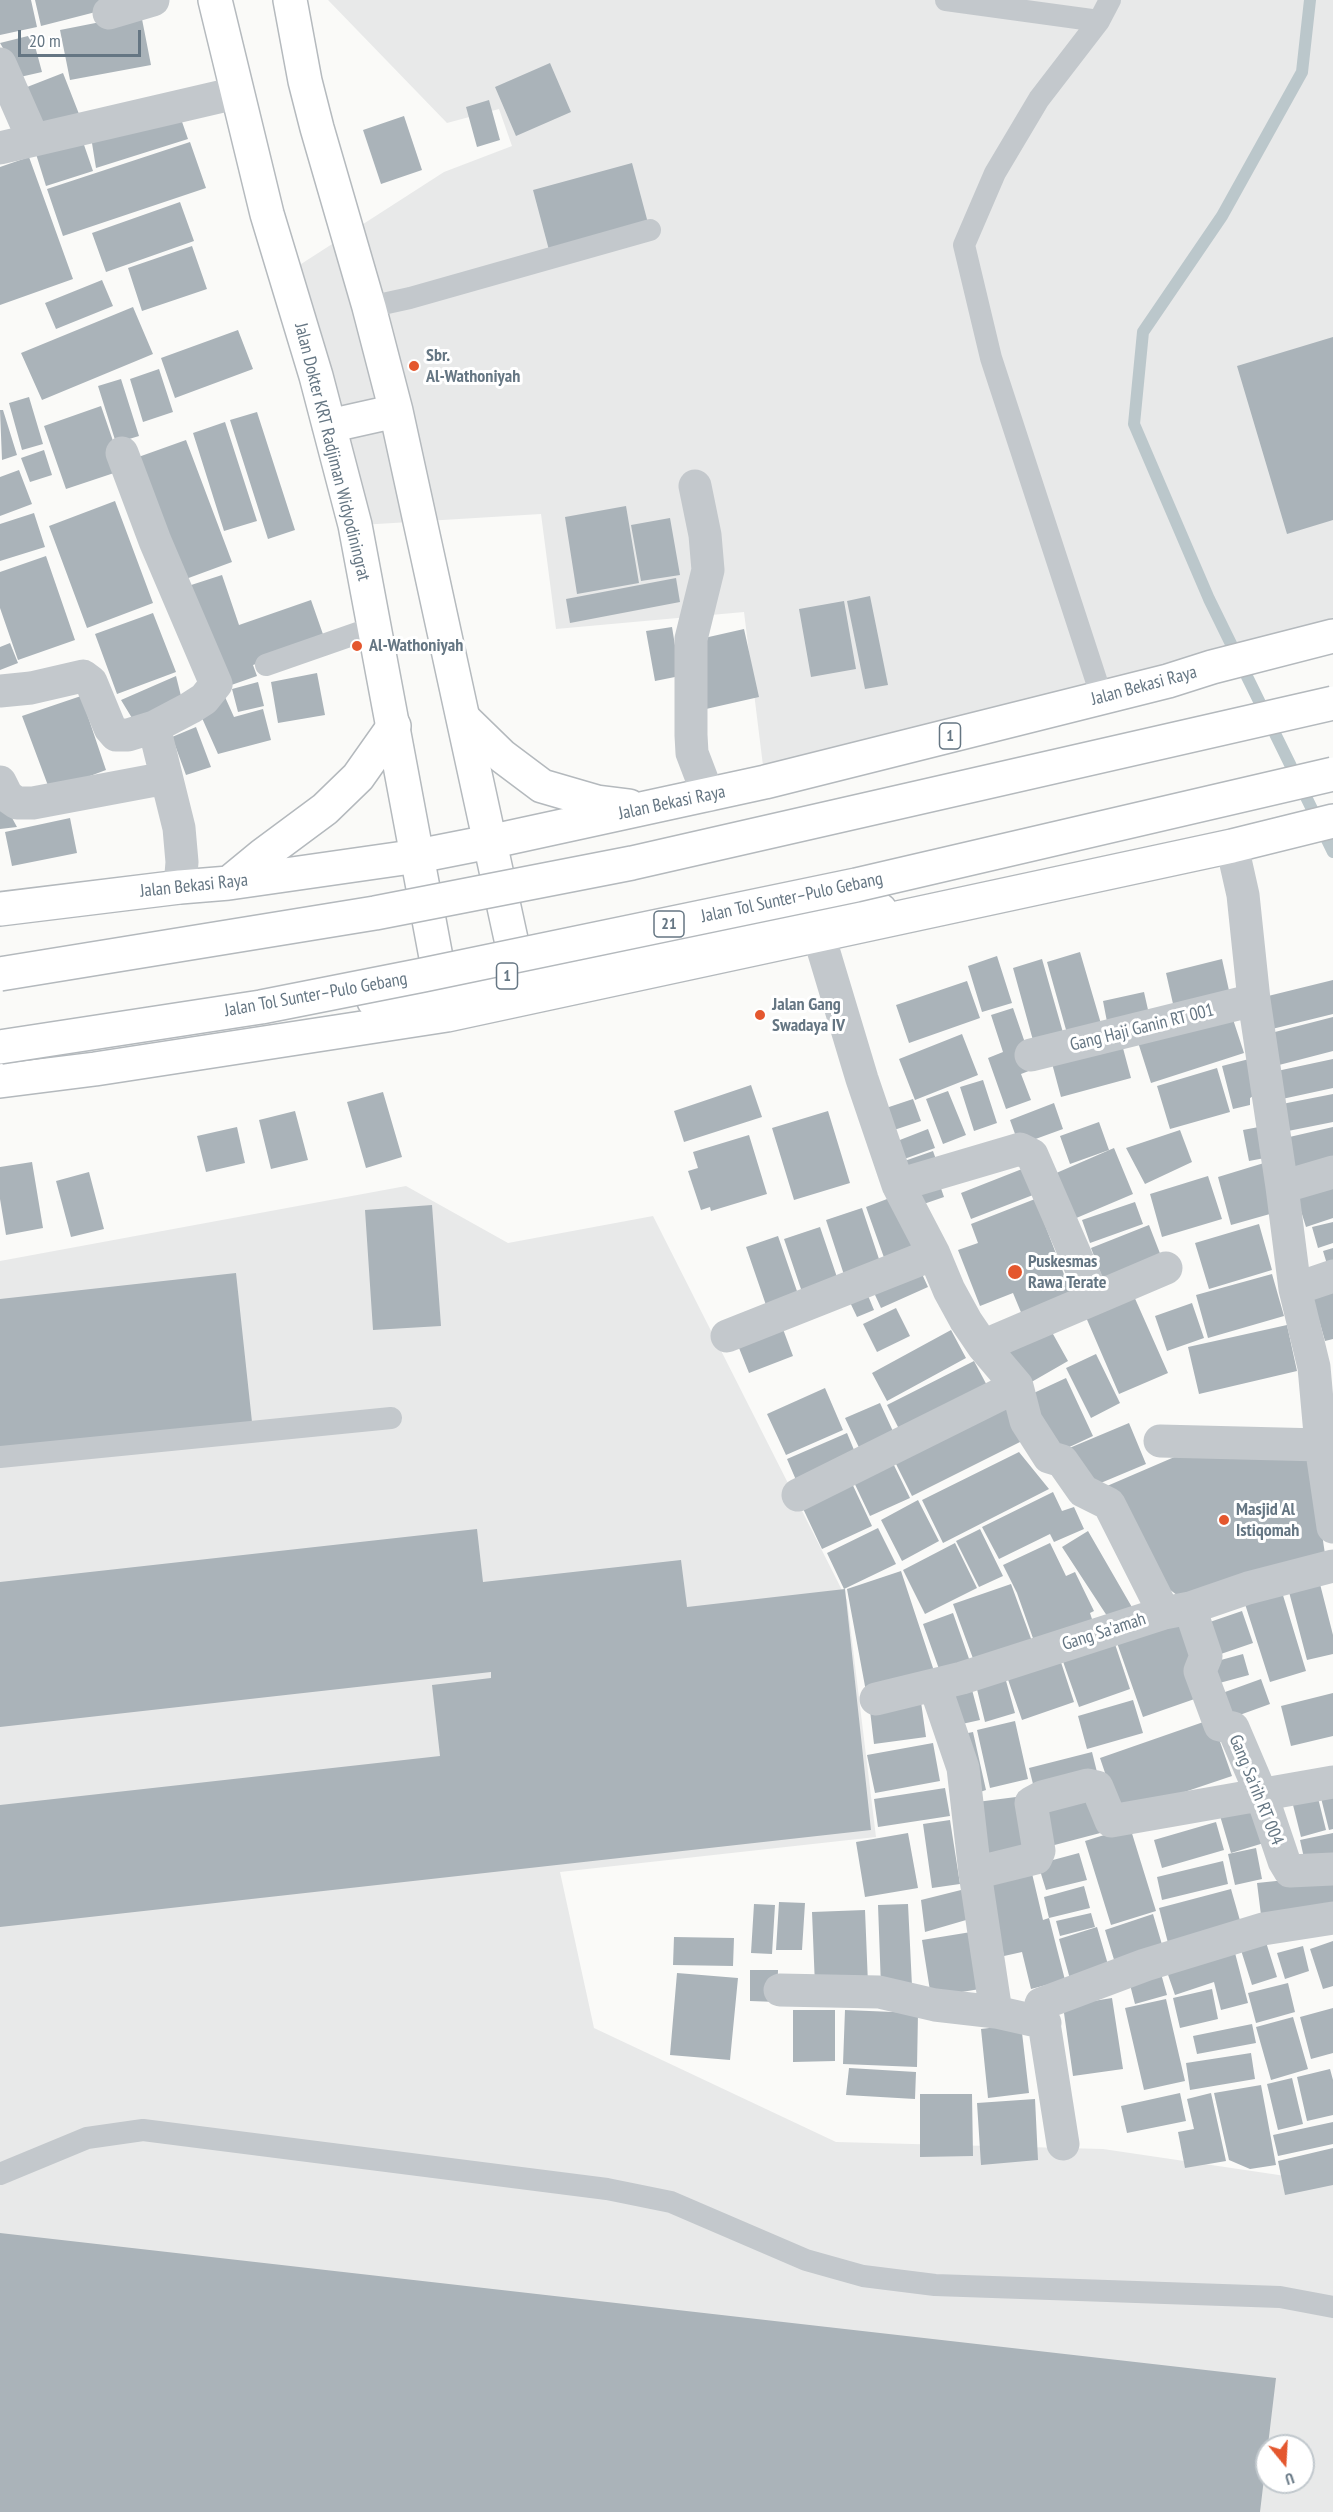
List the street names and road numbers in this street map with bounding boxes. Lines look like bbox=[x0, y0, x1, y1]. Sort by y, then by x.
street label: Jalan Dokter KRT Radjiman Widyodiningrat bbox=[289, 321, 375, 583]
street label: Jalan Bekasi Raya bbox=[1089, 662, 1199, 710]
road number: 1 bbox=[940, 723, 960, 749]
street label: Jalan Bekasi Raya bbox=[617, 781, 727, 825]
street label: Jalan Tol Sunter–Pulo Gebang bbox=[699, 868, 885, 928]
street label: Jalan Bekasi Raya bbox=[139, 870, 249, 902]
road number: 21 bbox=[654, 911, 684, 937]
road number: 1 bbox=[496, 963, 518, 989]
street label: Jalan Tol Sunter–Pulo Gebang bbox=[223, 968, 409, 1022]
street label: Gang Haji Ganin RT 001 bbox=[1068, 1000, 1216, 1056]
street label: Gang Sa'amah bbox=[1059, 1608, 1149, 1656]
street label: Gang Sa'rih RT 004 bbox=[1224, 1732, 1288, 1848]

